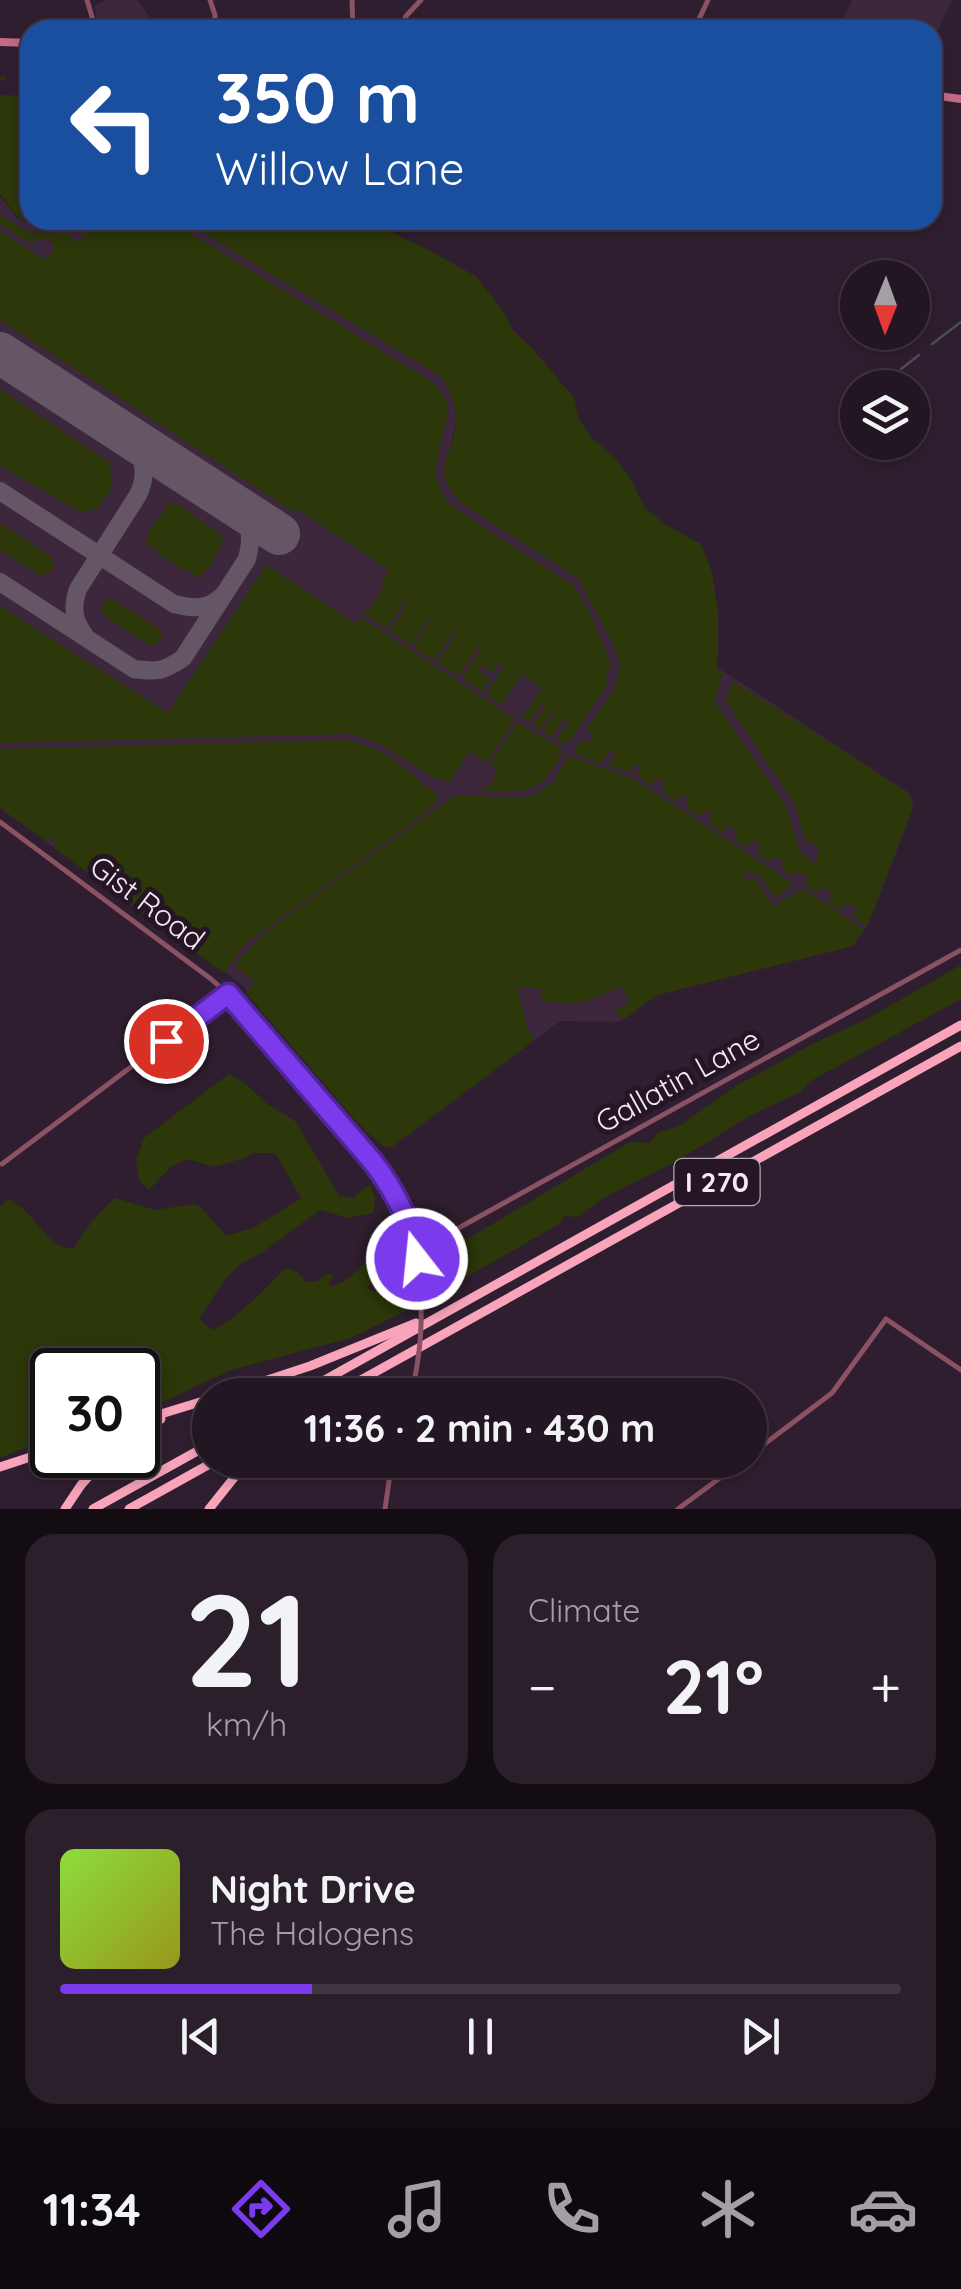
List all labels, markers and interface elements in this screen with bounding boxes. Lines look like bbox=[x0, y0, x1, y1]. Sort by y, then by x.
text: 350 m bbox=[215, 53, 420, 141]
icon: left bbox=[50, 60, 180, 190]
text: Willow Lane bbox=[215, 140, 464, 196]
north arrow bbox=[840, 260, 930, 350]
map controls bbox=[840, 260, 930, 460]
button: layers bbox=[840, 370, 930, 460]
street label: Gist Road bbox=[83, 847, 213, 958]
pin bbox=[124, 999, 209, 1084]
icon: arrive bbox=[139, 1014, 194, 1069]
street label: Gallatin Lane bbox=[589, 1019, 766, 1141]
road number: I 270 bbox=[674, 1159, 760, 1205]
position arrow bbox=[365, 1207, 469, 1311]
speed limit sign: 30 bbox=[30, 1348, 160, 1478]
text: 11:36 · 2 min · 430 m bbox=[304, 1404, 655, 1452]
text: 21 bbox=[184, 1557, 309, 1720]
text: Climate bbox=[528, 1590, 640, 1630]
text: 21° bbox=[663, 1639, 764, 1733]
text: − bbox=[528, 1652, 557, 1721]
text: + bbox=[870, 1652, 901, 1721]
text: km/h bbox=[206, 1704, 287, 1744]
text: Night Drive bbox=[210, 1865, 416, 1913]
text: The Halogens bbox=[210, 1913, 414, 1953]
icon: previous bbox=[173, 2009, 228, 2064]
icon: pause bbox=[453, 2009, 508, 2064]
icon: next bbox=[733, 2009, 788, 2064]
icon: directions bbox=[226, 2174, 296, 2244]
icon: music bbox=[382, 2174, 452, 2244]
icon: phone bbox=[537, 2174, 607, 2244]
icon: climate bbox=[693, 2174, 763, 2244]
icon: car bbox=[848, 2174, 918, 2244]
text: 11:34 bbox=[43, 2181, 141, 2237]

